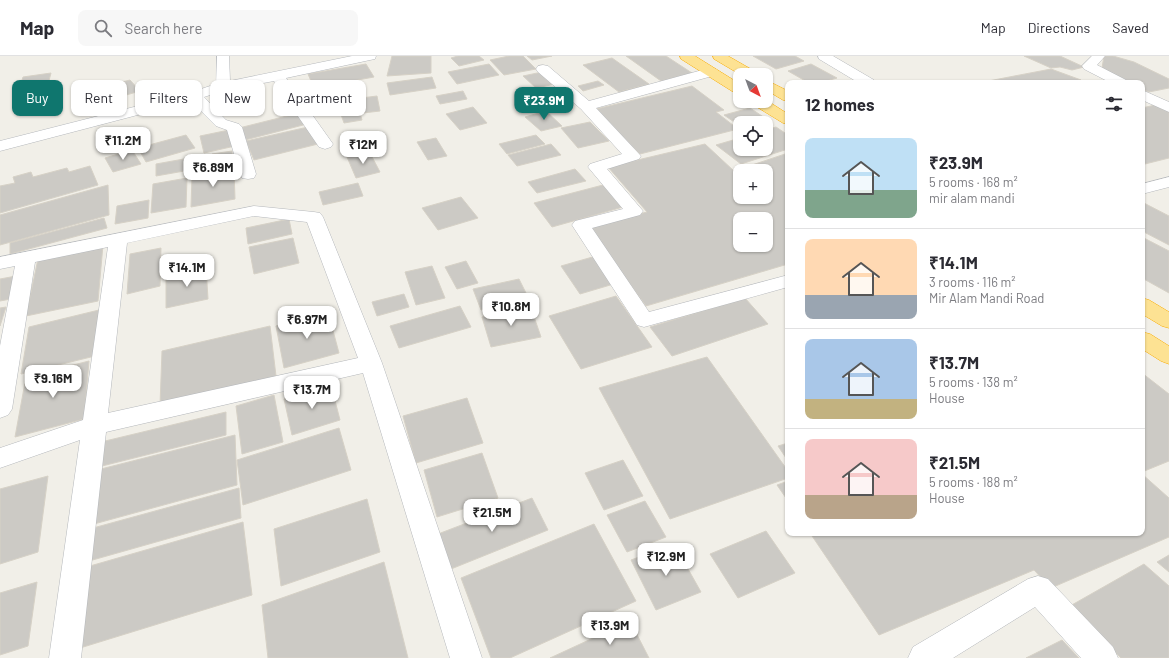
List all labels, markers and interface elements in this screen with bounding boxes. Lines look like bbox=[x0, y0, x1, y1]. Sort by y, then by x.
search box bbox=[78, 10, 358, 46]
text: Map bbox=[20, 16, 54, 39]
icon: search bbox=[92, 17, 114, 39]
text: Search here bbox=[124, 19, 202, 37]
text: Map bbox=[981, 19, 1006, 36]
text: Directions bbox=[1028, 19, 1090, 36]
text: Saved bbox=[1112, 19, 1149, 36]
north arrow bbox=[733, 68, 773, 108]
map controls bbox=[733, 68, 773, 252]
chip: Buy bbox=[12, 80, 63, 116]
chip: Rent bbox=[71, 80, 127, 116]
chip: Filters bbox=[135, 80, 202, 116]
chip: New bbox=[210, 80, 265, 116]
chip: Apartment bbox=[273, 80, 366, 116]
pin: ₹23.9M bbox=[511, 87, 577, 121]
text: ₹23.9M bbox=[523, 92, 565, 108]
icon: filters bbox=[1103, 93, 1125, 115]
text: 12 homes bbox=[805, 94, 875, 114]
button: locate bbox=[733, 116, 773, 156]
pin: ₹11.2M bbox=[90, 127, 156, 161]
pin: ₹12M bbox=[339, 131, 387, 165]
text: ₹11.2M bbox=[105, 132, 141, 148]
text: ₹12M bbox=[349, 136, 377, 152]
text: ₹23.9M bbox=[929, 152, 983, 172]
pin: ₹6.89M bbox=[180, 154, 246, 188]
icon: home bbox=[837, 154, 885, 202]
text: ₹6.89M bbox=[192, 159, 234, 175]
button: + bbox=[733, 164, 773, 204]
text: 5 rooms · 168 m² bbox=[929, 174, 1018, 190]
text: mir alam mandi bbox=[929, 190, 1015, 206]
button: − bbox=[733, 212, 773, 252]
text: ₹14.1M bbox=[929, 252, 978, 272]
pin: ₹14.1M bbox=[154, 254, 220, 288]
icon: home bbox=[837, 255, 885, 303]
text: ₹14.1M bbox=[168, 259, 206, 275]
text: 3 rooms · 116 m² bbox=[929, 274, 1016, 290]
text: Mir Alam Mandi Road bbox=[929, 290, 1044, 306]
pin: ₹10.8M bbox=[478, 293, 544, 327]
text: ₹10.8M bbox=[491, 298, 531, 314]
pin: ₹6.97M bbox=[274, 306, 340, 340]
text: ₹6.97M bbox=[287, 311, 327, 327]
text: ₹13.7M bbox=[929, 352, 979, 372]
icon: home bbox=[837, 355, 885, 403]
pin: ₹9.16M bbox=[20, 365, 86, 399]
text: ₹9.16M bbox=[34, 370, 72, 386]
text: 5 rooms · 138 m² bbox=[929, 374, 1018, 390]
pin: ₹13.7M bbox=[279, 376, 345, 410]
text: ₹13.7M bbox=[293, 381, 331, 397]
text: House bbox=[929, 390, 965, 406]
text: ₹21.5M bbox=[929, 452, 980, 472]
icon: home bbox=[837, 455, 885, 503]
text: 5 rooms · 188 m² bbox=[929, 474, 1018, 490]
text: House bbox=[929, 490, 965, 506]
pin: ₹21.5M bbox=[459, 499, 525, 533]
text: ₹21.5M bbox=[472, 504, 512, 520]
pin: ₹12.9M bbox=[633, 543, 699, 577]
text: ₹12.9M bbox=[646, 548, 686, 564]
pin: ₹13.9M bbox=[577, 612, 643, 646]
text: ₹13.9M bbox=[591, 617, 629, 633]

